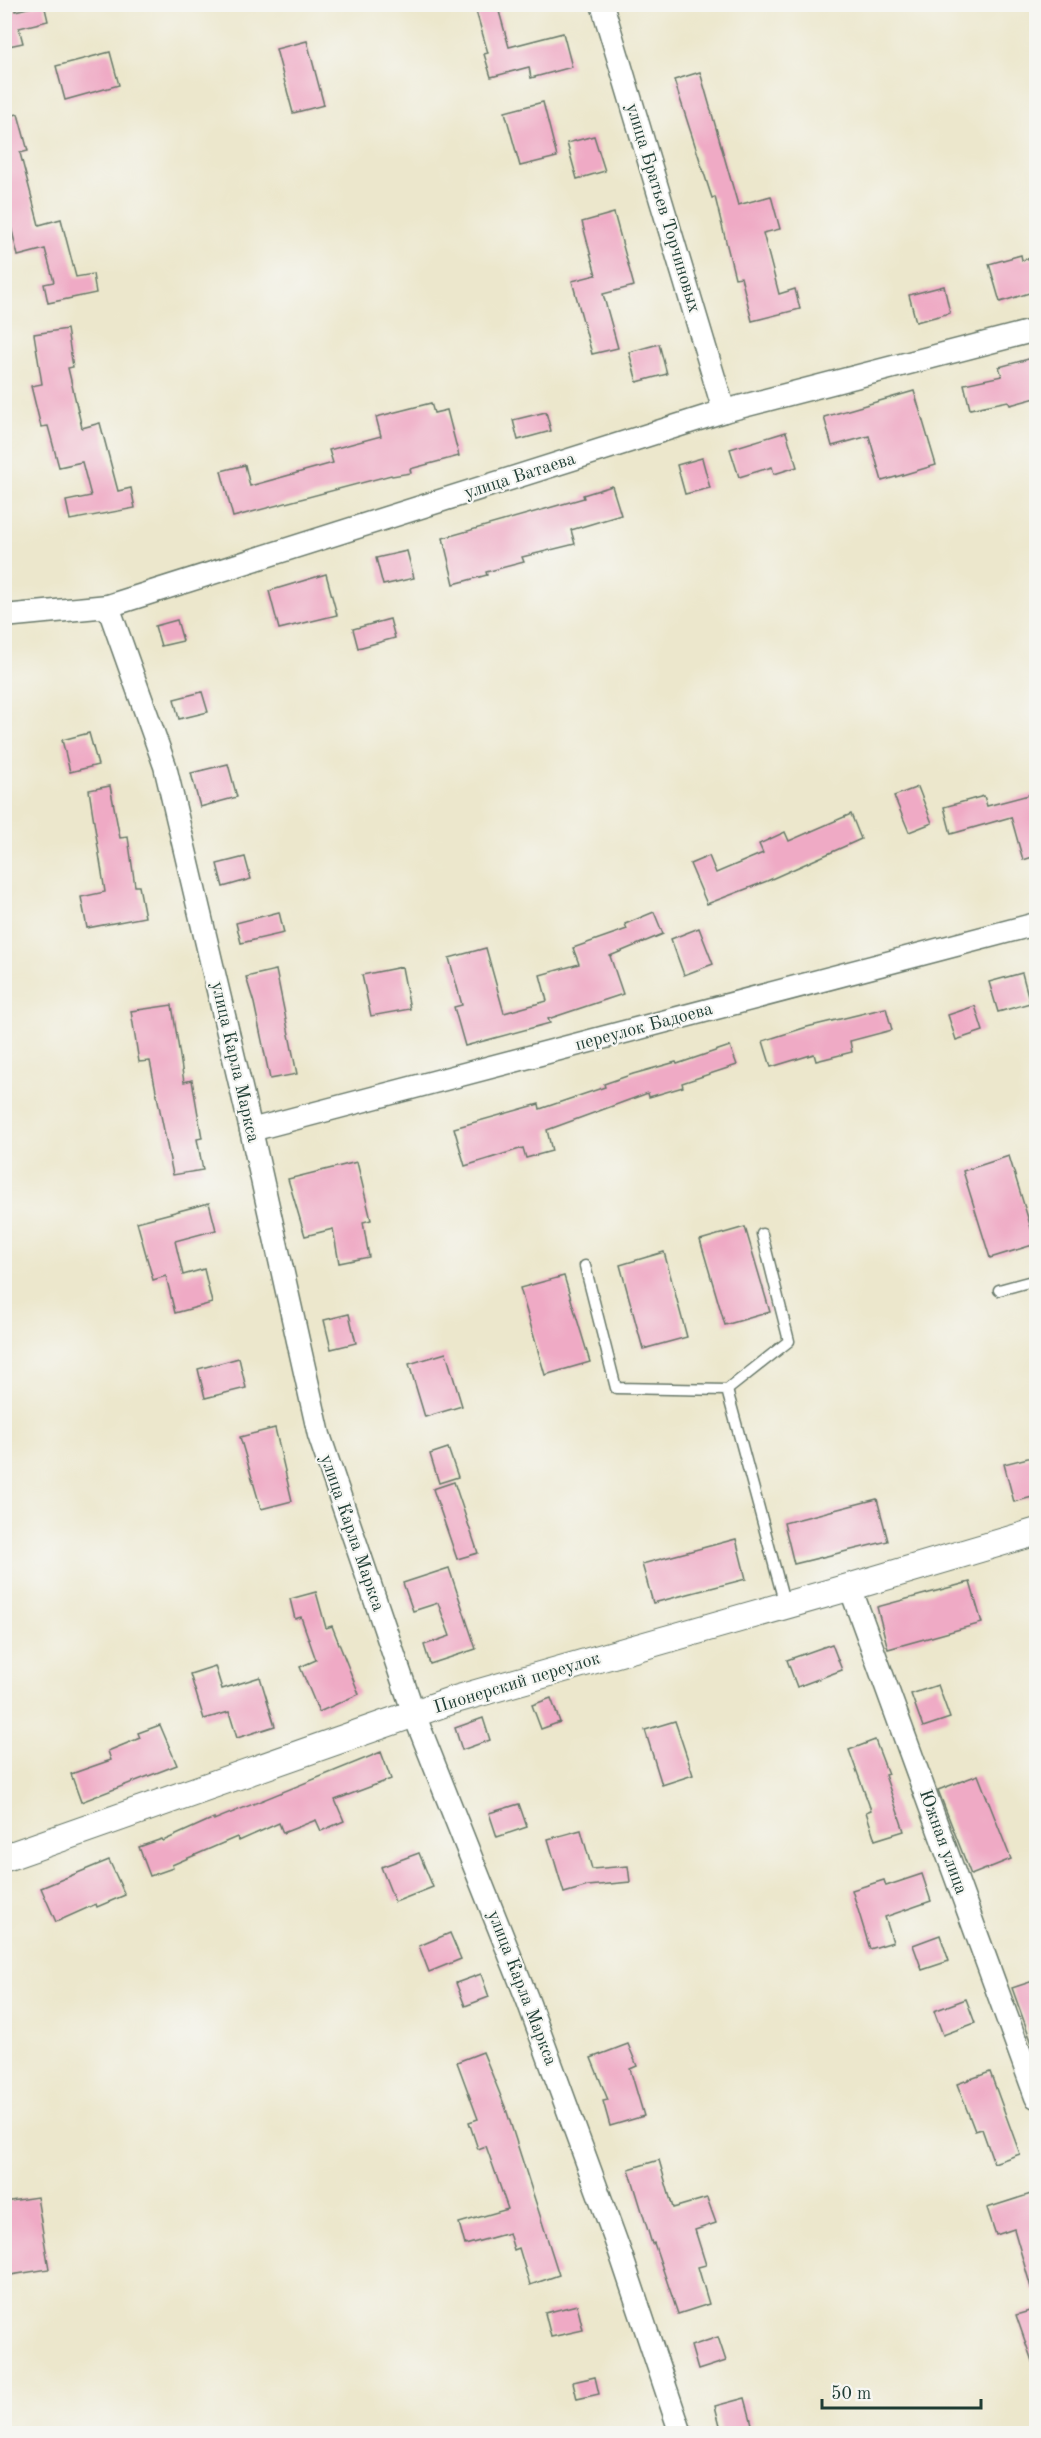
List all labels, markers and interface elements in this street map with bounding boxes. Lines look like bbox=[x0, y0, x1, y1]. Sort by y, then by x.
street label: улица Братьев Торчиновых bbox=[623, 101, 703, 315]
street label: улица Ватаева bbox=[462, 450, 578, 502]
street label: улица Карла Маркса bbox=[208, 980, 262, 1144]
street label: переулок Бадоева bbox=[573, 1000, 715, 1054]
street label: улица Карла Маркса bbox=[317, 1452, 387, 1614]
street label: Пионерский переулок bbox=[432, 1649, 602, 1717]
street label: Южная улица bbox=[916, 1787, 970, 1897]
street label: улица Карла Маркса bbox=[484, 1908, 560, 2068]
scale bar bbox=[822, 2372, 981, 2410]
text: 50 m bbox=[831, 2385, 871, 2403]

